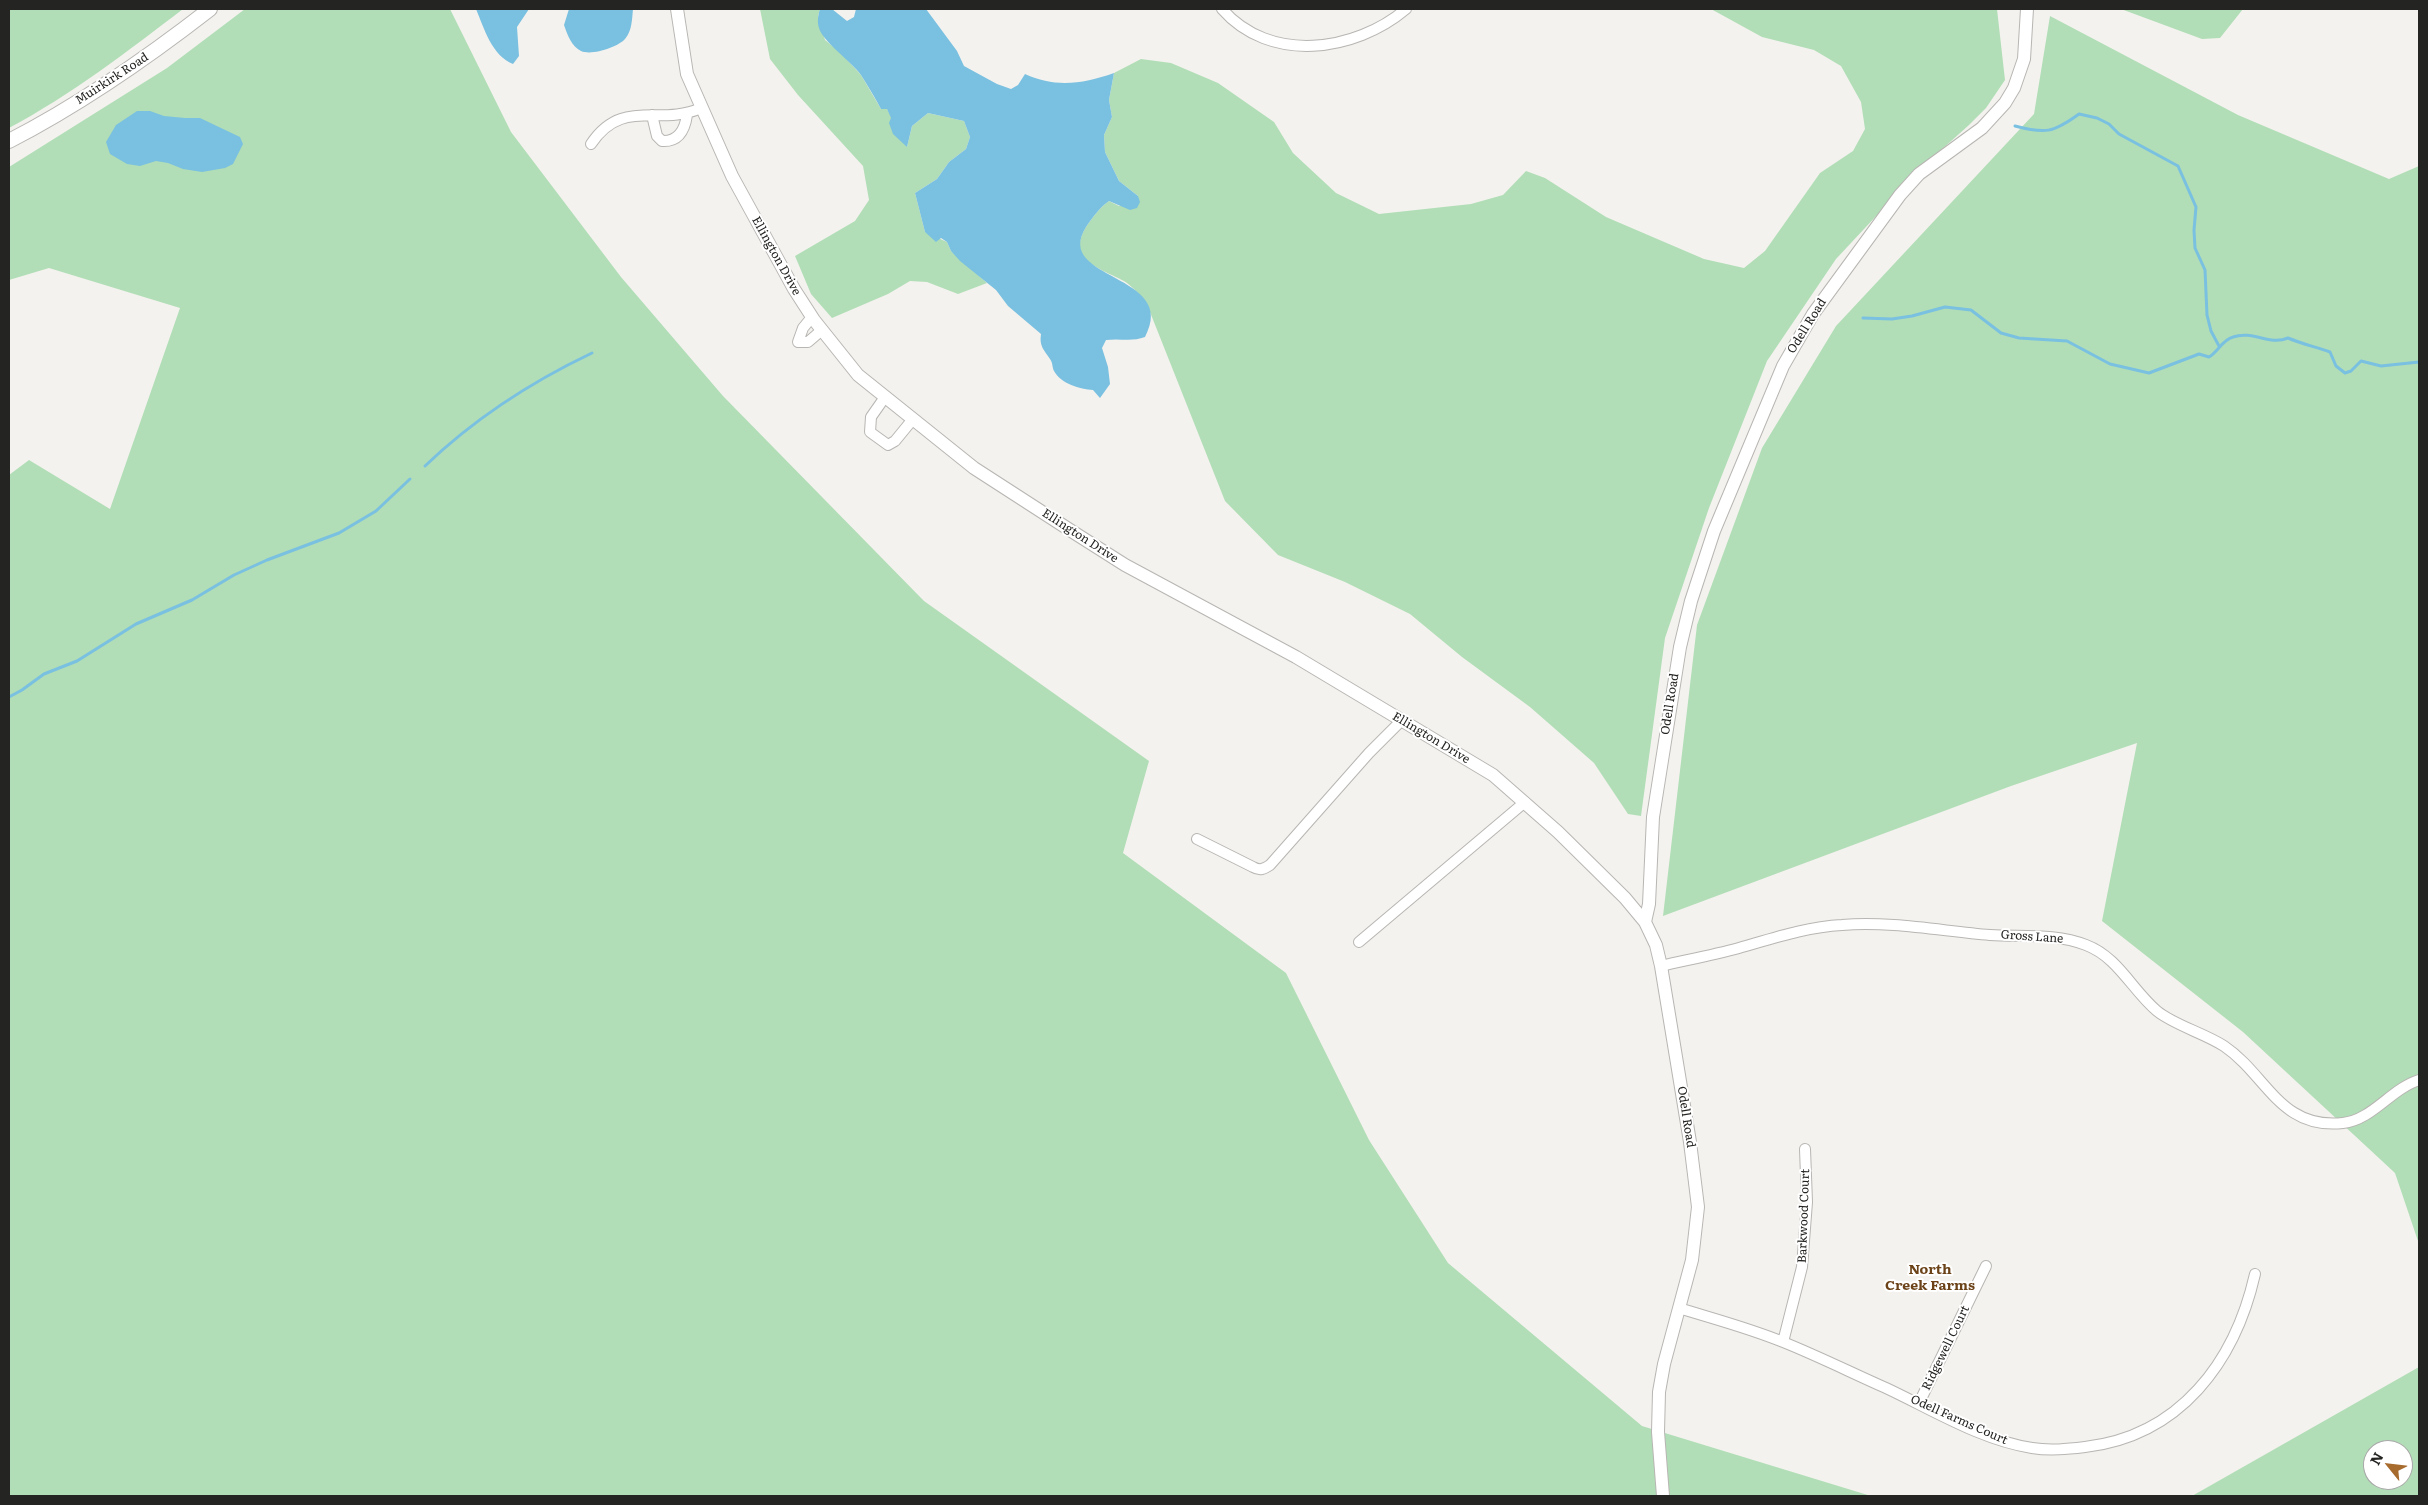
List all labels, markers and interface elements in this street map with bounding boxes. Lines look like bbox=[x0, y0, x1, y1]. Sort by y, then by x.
street label: Muirkirk Road bbox=[73, 50, 151, 108]
street label: Ellington Drive bbox=[748, 214, 804, 298]
street label: Odell Road bbox=[1784, 296, 1830, 356]
street label: Ellington Drive bbox=[1039, 506, 1121, 566]
street label: Odell Road bbox=[1658, 672, 1682, 736]
street label: Ellington Drive bbox=[1390, 709, 1472, 767]
street label: Gross Lane bbox=[2000, 928, 2064, 946]
street label: Odell Road bbox=[1674, 1085, 1698, 1149]
street label: Barkwood Court bbox=[1795, 1169, 1813, 1263]
district label: North Creek Farms bbox=[1885, 1262, 1975, 1294]
street label: Ridgewell Court bbox=[1919, 1303, 1973, 1393]
street label: Odell Farms Court bbox=[1908, 1392, 2010, 1448]
north arrow bbox=[2363, 1440, 2413, 1490]
text: N bbox=[2364, 1448, 2387, 1468]

